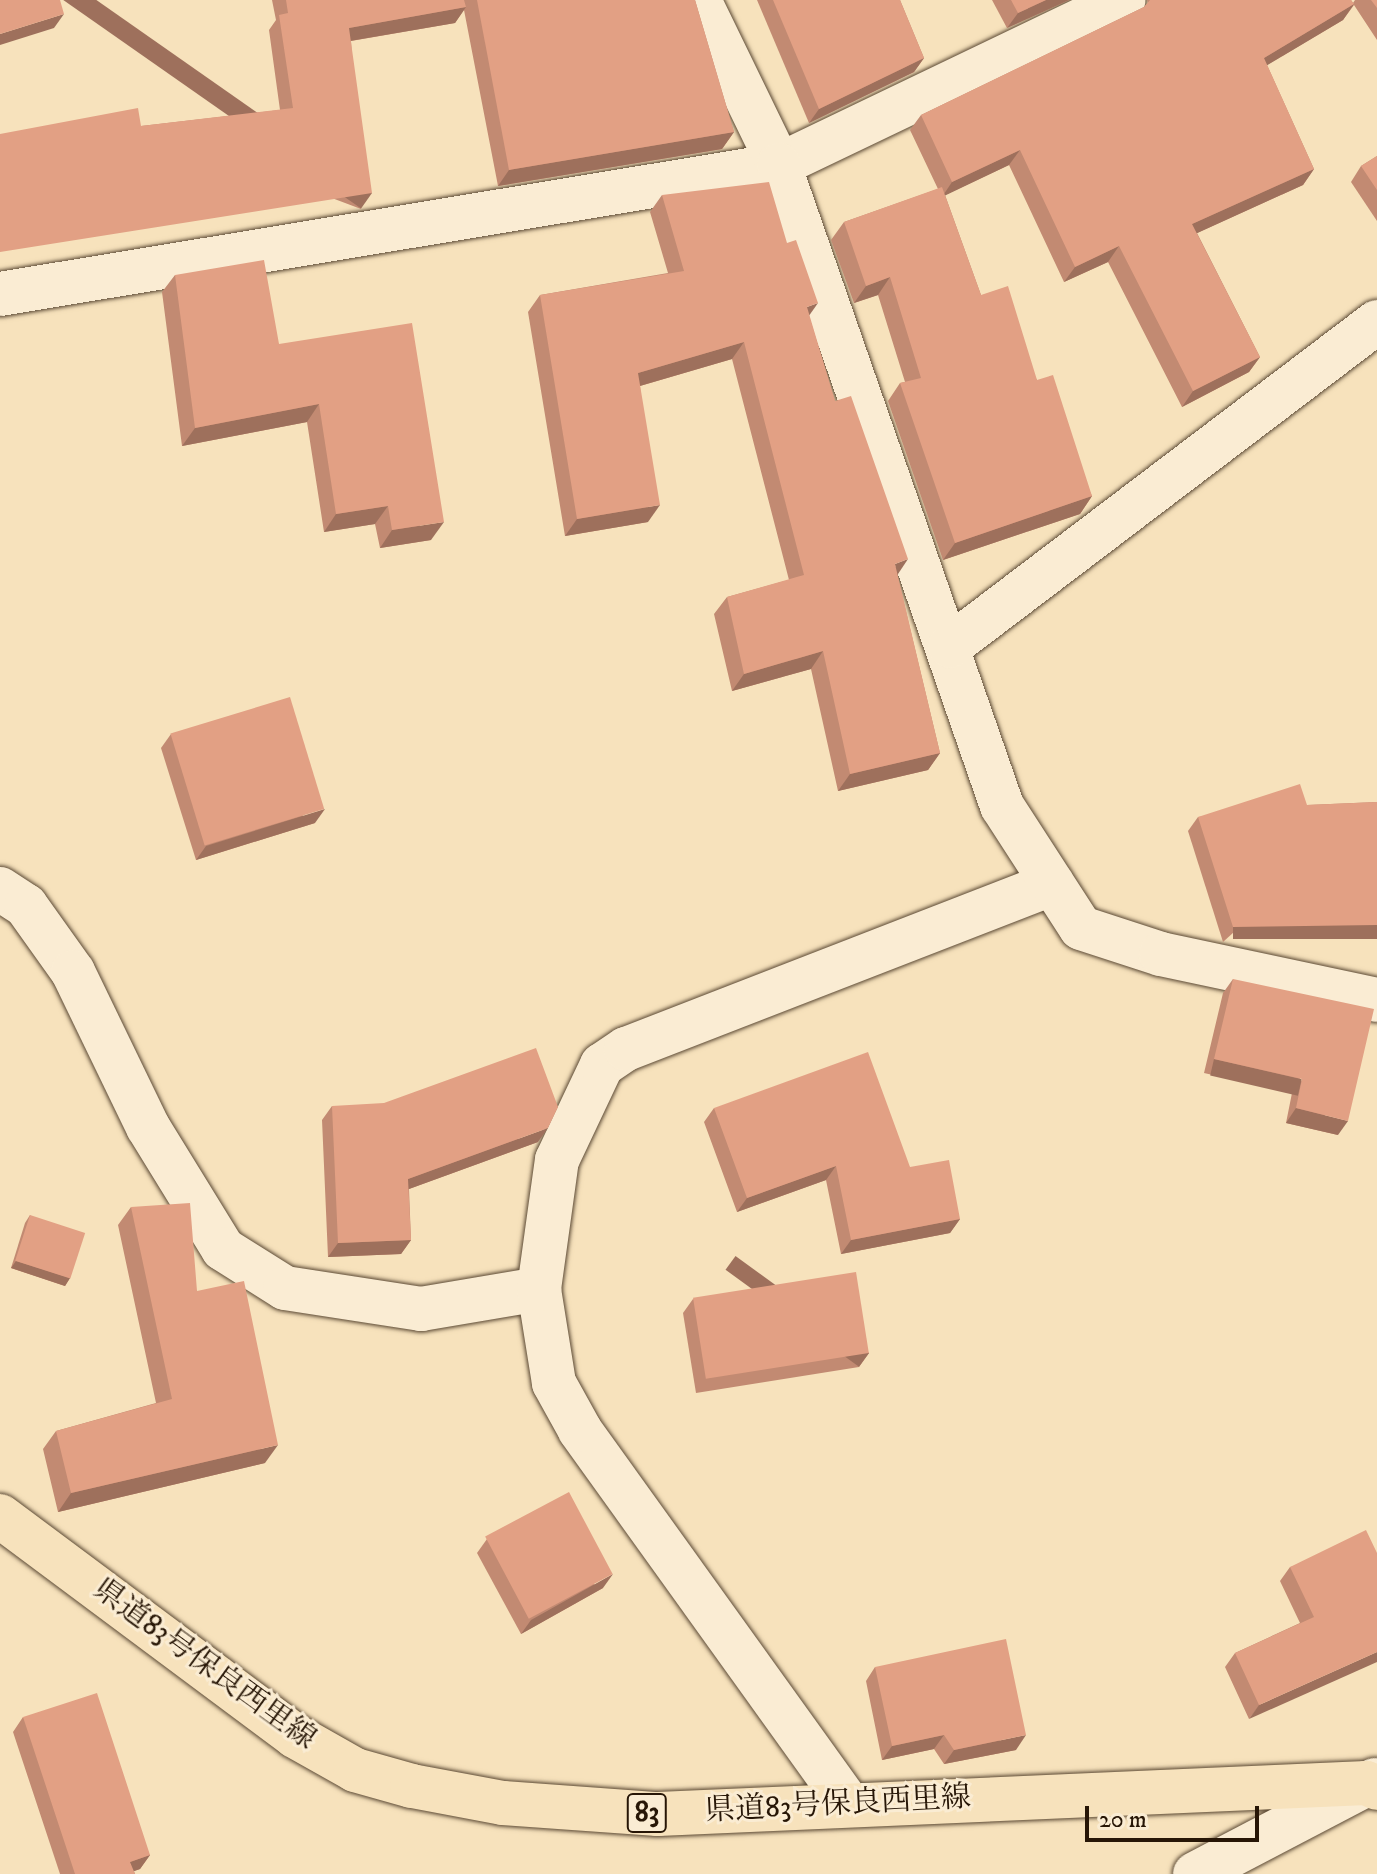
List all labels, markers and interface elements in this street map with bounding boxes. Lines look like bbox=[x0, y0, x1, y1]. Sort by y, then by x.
street label: 県道83号保良西里線 bbox=[86, 1572, 322, 1758]
street label: 県道83号保良西里線 bbox=[704, 1780, 972, 1830]
road number: 83 bbox=[625, 1789, 669, 1837]
scale bar bbox=[1089, 1790, 1263, 1840]
text: 20 m bbox=[1099, 1805, 1147, 1835]

